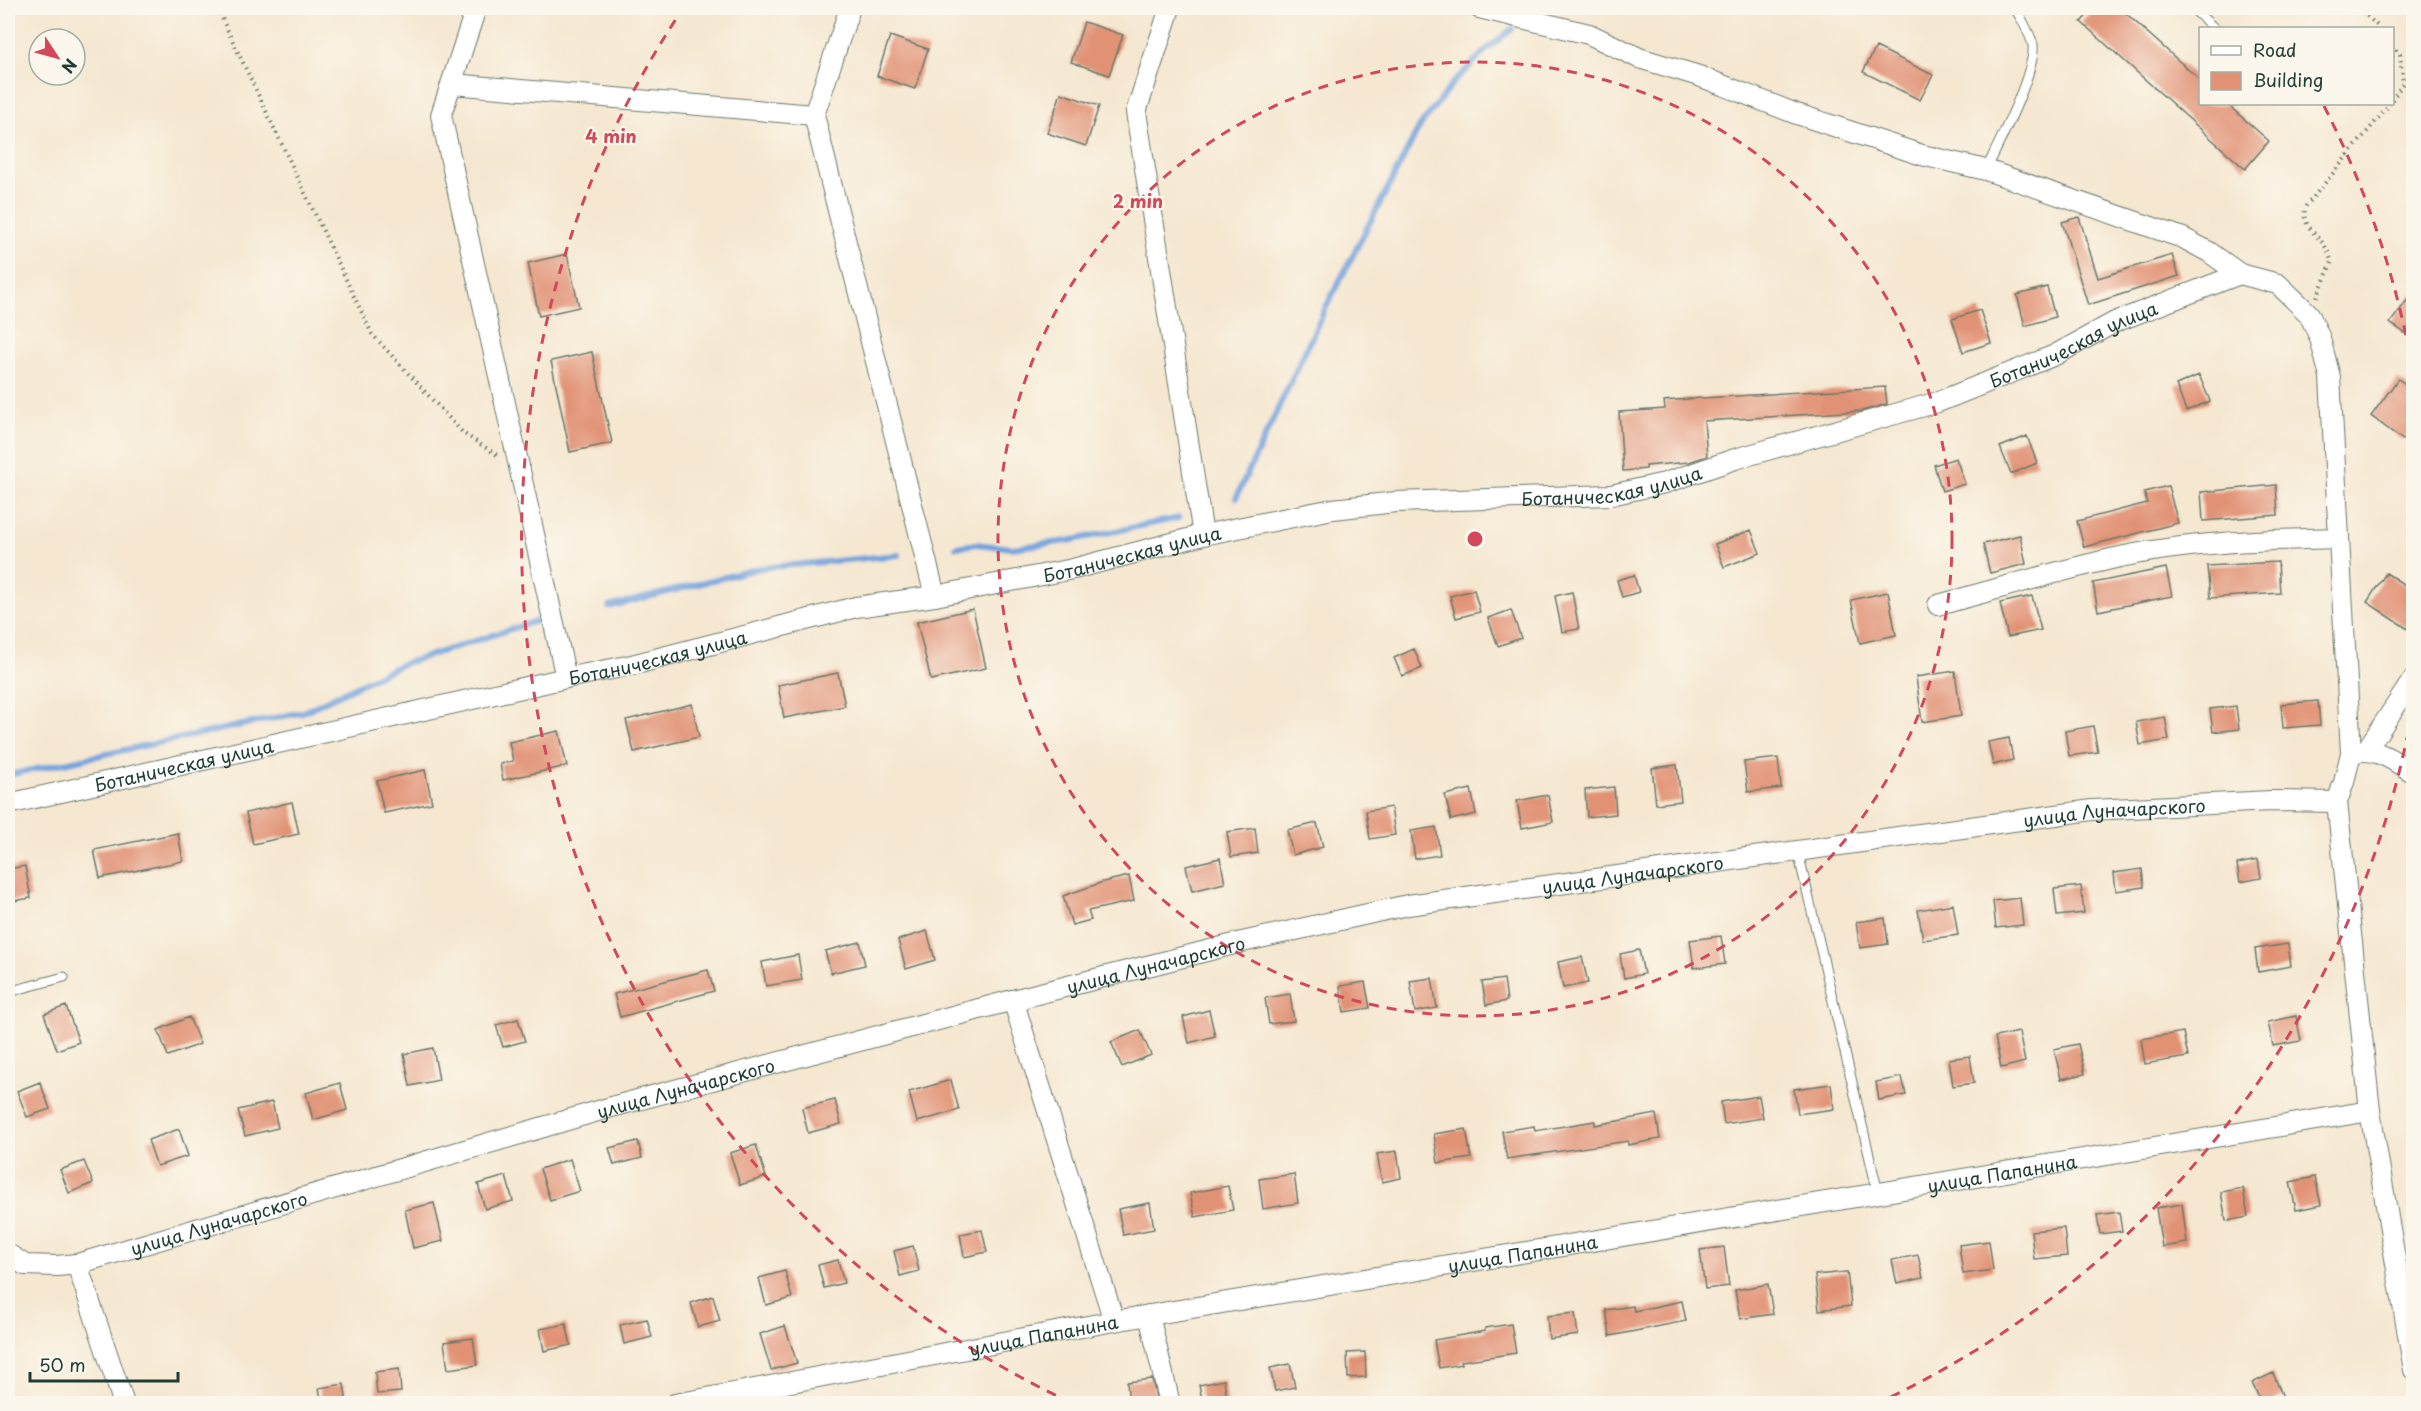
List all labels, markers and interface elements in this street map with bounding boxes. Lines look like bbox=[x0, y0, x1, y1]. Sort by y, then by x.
north arrow bbox=[27, 27, 87, 87]
legend bbox=[2199, 27, 2394, 105]
text: Road bbox=[2253, 36, 2297, 63]
text: N bbox=[57, 54, 83, 79]
text: Building bbox=[2253, 66, 2323, 93]
text: 4 min bbox=[585, 122, 637, 149]
text: 2 min bbox=[1113, 187, 1163, 214]
street label: Ботаническая улица bbox=[1985, 293, 2162, 394]
street label: Ботаническая улица bbox=[1521, 458, 1706, 511]
street label: Ботаническая улица bbox=[1040, 518, 1224, 588]
centre of rings bbox=[1465, 529, 1485, 549]
street label: Ботаническая улица bbox=[566, 622, 750, 691]
street label: Ботаническая улица bbox=[91, 731, 276, 798]
street label: улица Луначарского bbox=[2021, 791, 2206, 833]
street label: улица Луначарского bbox=[1540, 848, 1725, 900]
street label: улица Луначарского bbox=[1063, 928, 1248, 999]
street label: улица Луначарского bbox=[593, 1051, 777, 1124]
street label: улица Папанина bbox=[1925, 1147, 2079, 1198]
street label: улица Луначарского bbox=[127, 1184, 310, 1261]
street label: улица Папанина bbox=[1446, 1227, 1600, 1278]
street label: улица Папанина bbox=[967, 1307, 1121, 1362]
scale bar bbox=[30, 1345, 178, 1383]
text: 50 m bbox=[39, 1351, 86, 1378]

